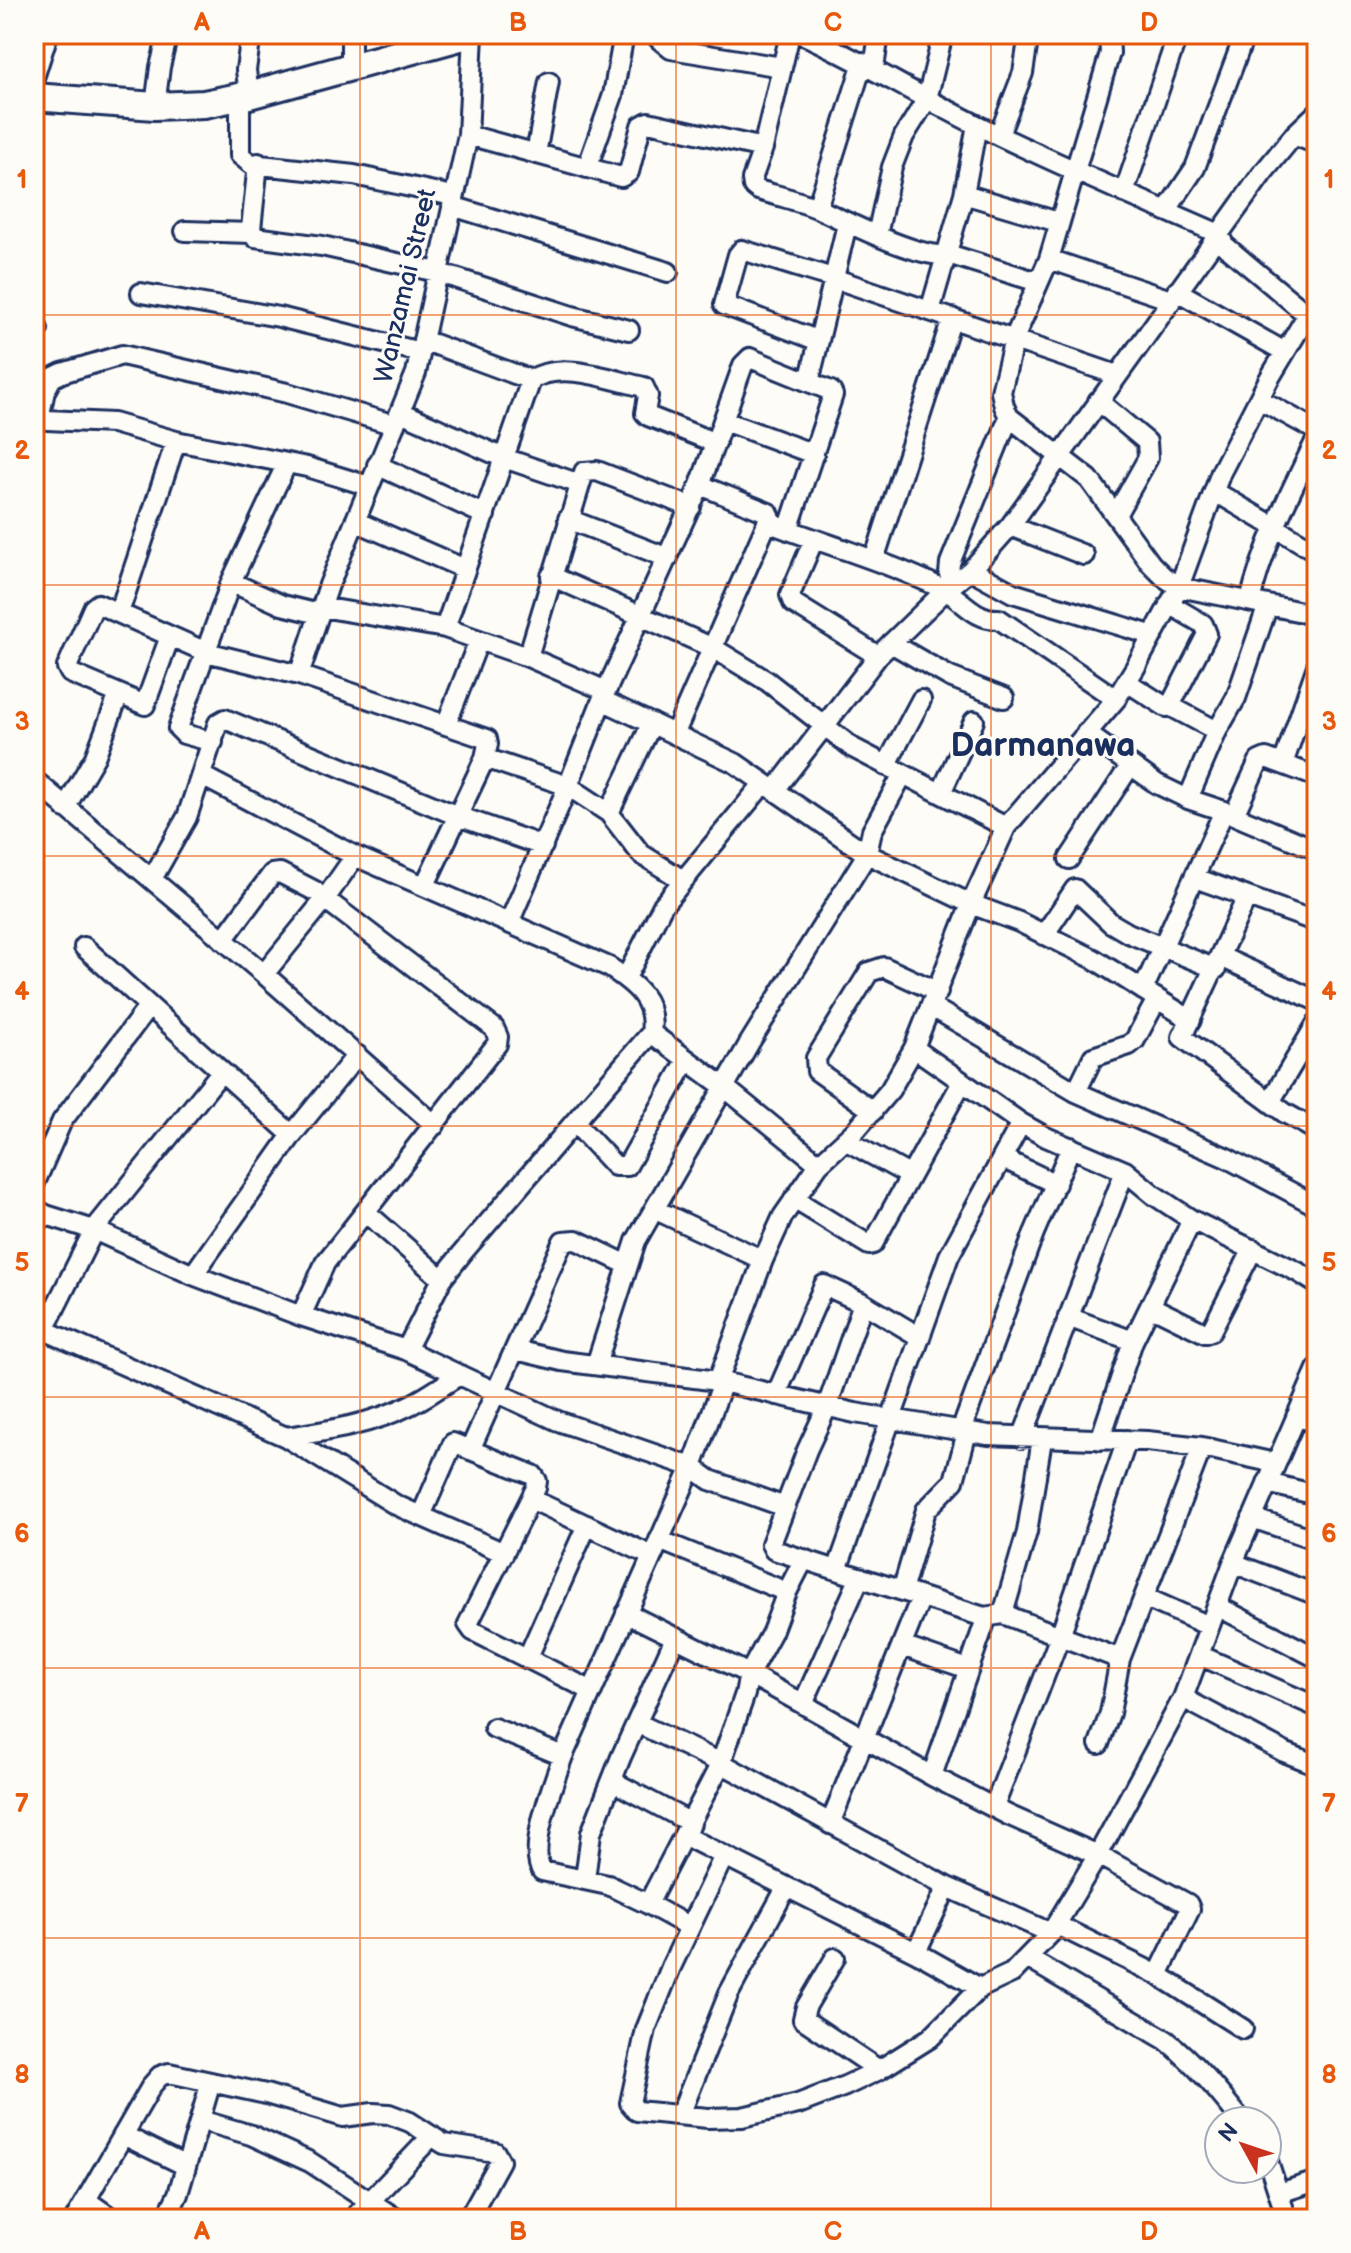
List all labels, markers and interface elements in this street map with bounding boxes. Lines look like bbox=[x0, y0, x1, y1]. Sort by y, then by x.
text: A bbox=[193, 8, 210, 39]
text: B bbox=[509, 8, 527, 39]
text: C bbox=[824, 8, 842, 39]
text: D bbox=[1140, 8, 1158, 39]
text: 1 bbox=[17, 165, 27, 196]
text: 1 bbox=[1324, 165, 1334, 196]
street label: Wanzamai Street bbox=[369, 186, 443, 386]
text: 2 bbox=[14, 436, 30, 467]
text: 2 bbox=[1321, 436, 1337, 467]
text: 3 bbox=[14, 707, 30, 738]
text: 3 bbox=[1321, 707, 1337, 738]
district label: Darmanawa bbox=[950, 725, 1136, 766]
text: 4 bbox=[14, 977, 30, 1008]
text: 4 bbox=[1321, 977, 1337, 1008]
text: 5 bbox=[14, 1248, 30, 1279]
text: 5 bbox=[1321, 1248, 1337, 1279]
text: 6 bbox=[14, 1519, 30, 1550]
text: 6 bbox=[1321, 1519, 1337, 1550]
text: 7 bbox=[15, 1789, 29, 1820]
text: 7 bbox=[1322, 1789, 1336, 1820]
text: 8 bbox=[14, 2060, 30, 2091]
text: 8 bbox=[1321, 2060, 1337, 2091]
north arrow bbox=[1203, 2105, 1283, 2185]
text: N bbox=[1213, 2118, 1244, 2148]
text: A bbox=[193, 2217, 210, 2248]
text: B bbox=[509, 2217, 527, 2248]
text: C bbox=[824, 2217, 842, 2248]
text: D bbox=[1140, 2217, 1158, 2248]

